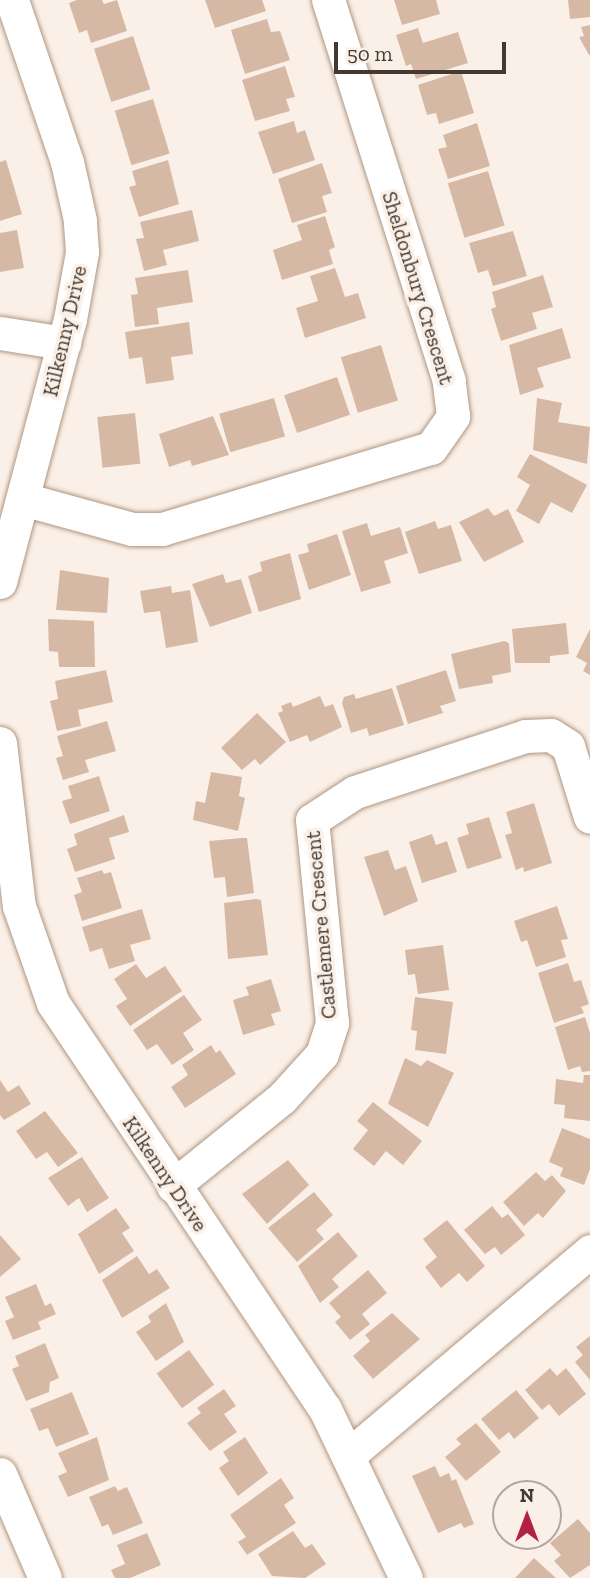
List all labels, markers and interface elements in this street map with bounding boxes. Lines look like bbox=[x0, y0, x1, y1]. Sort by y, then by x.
scale bar bbox=[338, 28, 510, 72]
text: 50 m bbox=[347, 41, 393, 66]
street label: Sheldonbury Crescent bbox=[377, 188, 459, 388]
street label: Kilkenny Drive bbox=[38, 263, 92, 399]
street label: Castlemere Crescent bbox=[300, 830, 342, 1020]
street label: Kilkenny Drive bbox=[117, 1111, 213, 1237]
north arrow bbox=[492, 1480, 562, 1550]
text: N bbox=[520, 1484, 534, 1507]

